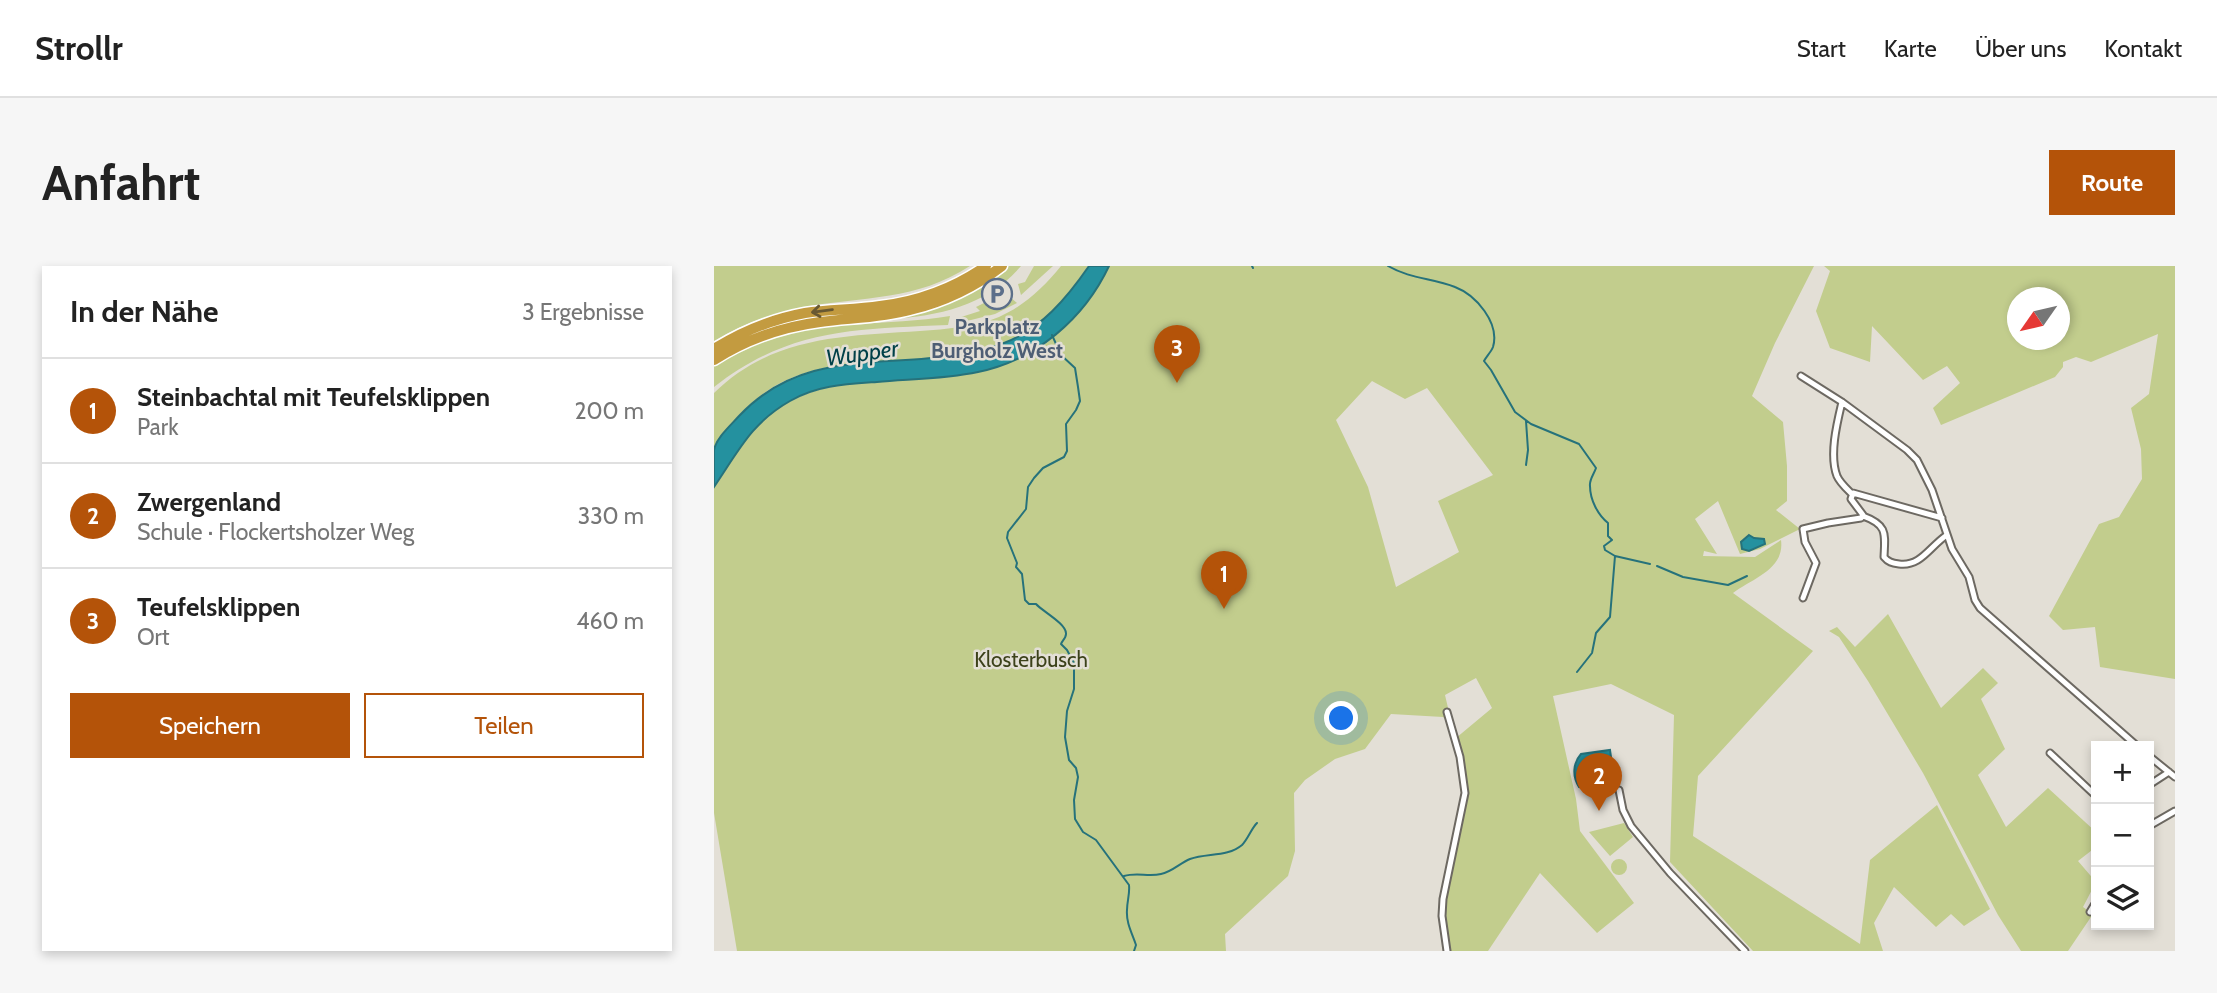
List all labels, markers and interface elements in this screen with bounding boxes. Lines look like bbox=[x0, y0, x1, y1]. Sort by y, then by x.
text: Strollr bbox=[35, 28, 123, 68]
text: Start bbox=[1797, 34, 1846, 63]
text: Karte bbox=[1884, 34, 1937, 63]
text: Über uns bbox=[1975, 34, 2066, 63]
text: Kontakt bbox=[2104, 34, 2182, 63]
button: Route bbox=[2049, 150, 2175, 215]
text: Anfahrt bbox=[42, 153, 200, 212]
parking icon: Parkplatz Burgholz West bbox=[980, 277, 1014, 311]
north arrow bbox=[2007, 287, 2070, 350]
text: In der Nähe bbox=[70, 293, 219, 330]
text: 3 Ergebnisse bbox=[522, 298, 644, 326]
one-way arrow bbox=[811, 305, 834, 318]
place label: Parkplatz Burgholz West bbox=[931, 314, 1063, 363]
pin: 3 bbox=[1154, 325, 1200, 383]
water label: Wupper bbox=[824, 334, 901, 372]
text: Steinbachtal mit Teufelsklippen bbox=[137, 381, 490, 413]
text: 1 bbox=[89, 397, 97, 425]
text: 200 m bbox=[574, 397, 644, 425]
text: Park bbox=[137, 413, 178, 441]
text: Zwergenland bbox=[137, 486, 281, 518]
text: 2 bbox=[87, 502, 99, 530]
text: 330 m bbox=[578, 502, 644, 530]
text: Schule · Flockertsholzer Weg bbox=[137, 518, 414, 546]
pin: 1 bbox=[1201, 551, 1247, 609]
text: Teufelsklippen bbox=[137, 591, 300, 623]
text: 3 bbox=[87, 607, 99, 635]
text: 460 m bbox=[576, 607, 644, 635]
text: Ort bbox=[137, 623, 170, 651]
park label: Klosterbusch bbox=[974, 647, 1088, 672]
button: Speichern bbox=[70, 693, 350, 758]
button: Teilen bbox=[364, 693, 644, 758]
your location bbox=[1324, 701, 1358, 735]
map controls bbox=[2091, 741, 2154, 930]
button: + bbox=[2091, 741, 2154, 804]
pin: 2 bbox=[1576, 753, 1622, 811]
button: − bbox=[2091, 804, 2154, 867]
button: layers bbox=[2091, 867, 2154, 930]

